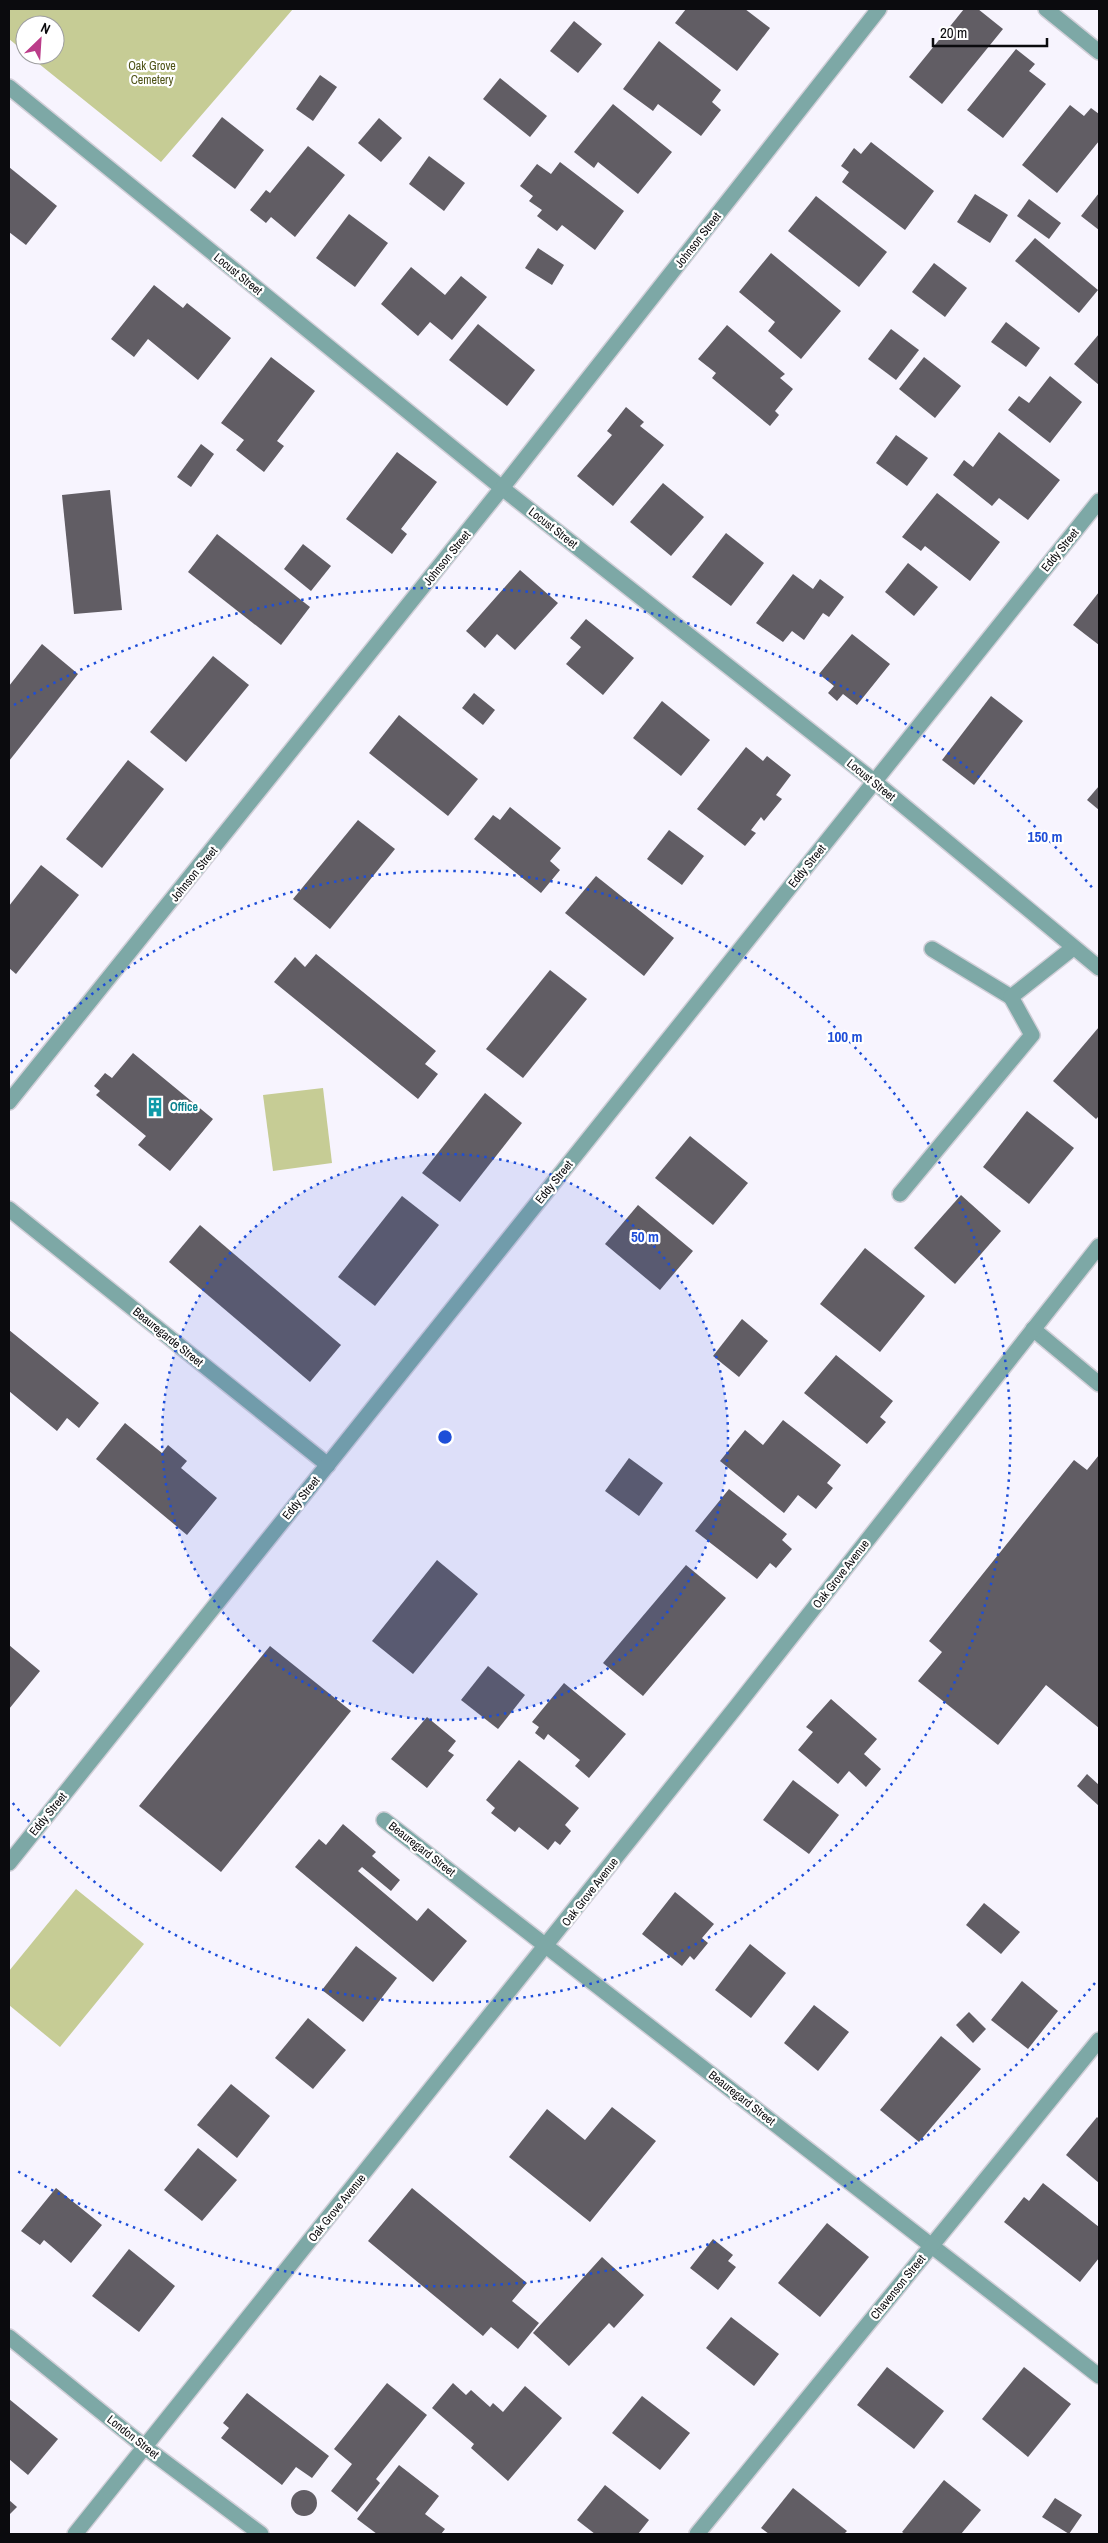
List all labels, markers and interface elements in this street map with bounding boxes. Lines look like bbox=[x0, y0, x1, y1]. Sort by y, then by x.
north arrow bbox=[15, 15, 65, 65]
scale bar bbox=[933, 15, 1047, 47]
text: N bbox=[38, 18, 53, 38]
text: 20 m bbox=[940, 22, 967, 43]
park label: Oak Grove Cemetery bbox=[128, 58, 176, 88]
street label: Johnson Street bbox=[671, 209, 725, 271]
street label: Locust Street bbox=[210, 250, 266, 299]
street label: Locust Street bbox=[525, 504, 581, 552]
street label: Eddy Street bbox=[1038, 525, 1083, 575]
street label: Johnson Street bbox=[420, 527, 474, 589]
street label: Locust Street bbox=[843, 756, 899, 805]
text: 150 m bbox=[1028, 826, 1062, 847]
street label: Eddy Street bbox=[785, 841, 830, 891]
street label: Johnson Street bbox=[167, 843, 221, 905]
text: 100 m bbox=[828, 1026, 862, 1047]
building icon: Office bbox=[144, 1096, 166, 1118]
place label: Office bbox=[170, 1099, 198, 1115]
street label: Eddy Street bbox=[532, 1157, 577, 1207]
text: 50 m bbox=[631, 1226, 659, 1247]
street label: Beauregarde Street bbox=[130, 1304, 207, 1370]
centre of rings bbox=[436, 1428, 454, 1446]
street label: Eddy Street bbox=[279, 1473, 324, 1523]
street label: Oak Grove Avenue bbox=[809, 1536, 873, 1612]
street label: Eddy Street bbox=[26, 1789, 71, 1839]
street label: Beauregard Street bbox=[385, 1818, 459, 1880]
street label: Oak Grove Avenue bbox=[558, 1854, 622, 1930]
street label: Beauregard Street bbox=[705, 2067, 779, 2129]
street label: Oak Grove Avenue bbox=[305, 2171, 369, 2245]
street label: Chavenson Street bbox=[867, 2251, 929, 2323]
street label: London Street bbox=[104, 2412, 162, 2462]

